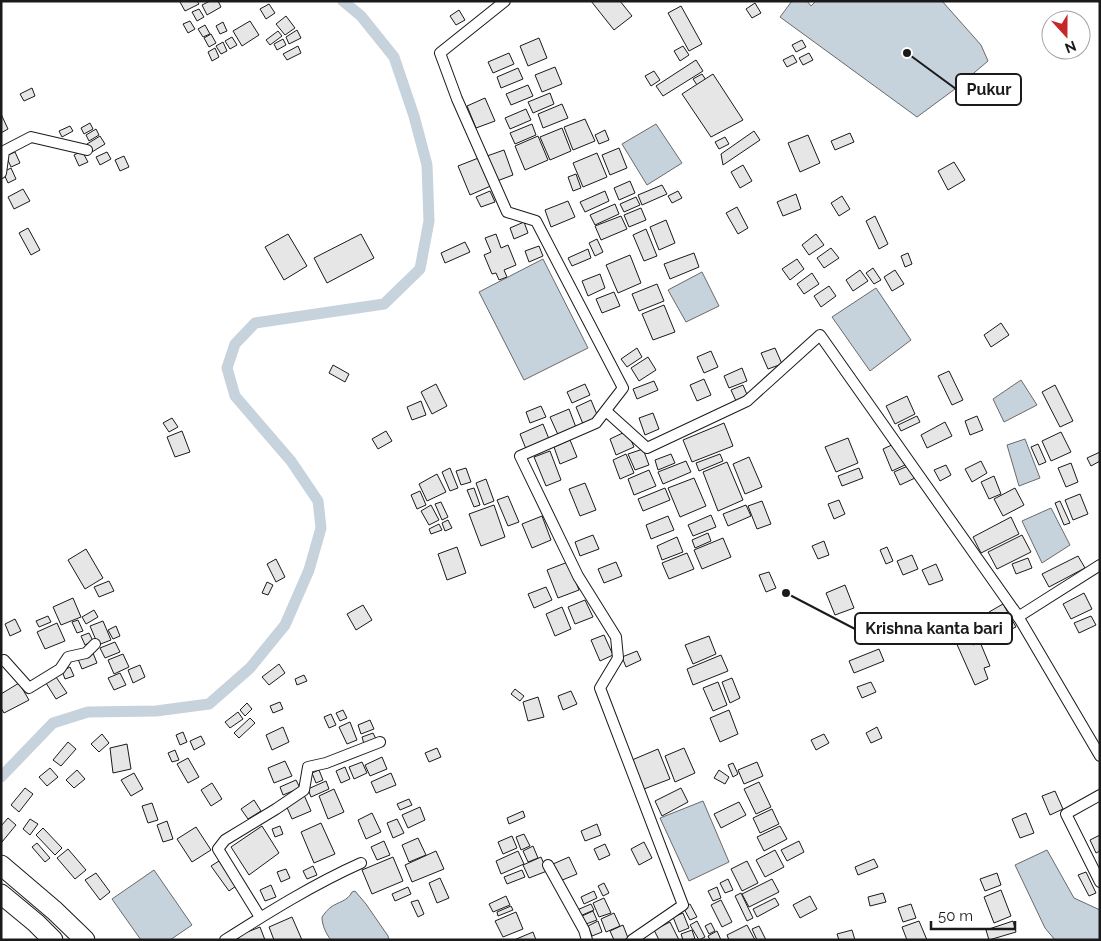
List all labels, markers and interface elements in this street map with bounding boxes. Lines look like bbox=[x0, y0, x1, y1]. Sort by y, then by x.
north arrow bbox=[1041, 10, 1091, 60]
text: N bbox=[1063, 38, 1079, 57]
callout: Pukur bbox=[956, 74, 1021, 105]
text: Pukur bbox=[967, 80, 1011, 99]
callout: Krishna kanta bari bbox=[855, 613, 1012, 644]
text: Krishna kanta bari bbox=[865, 619, 1003, 638]
scale bar bbox=[931, 898, 1015, 930]
text: 50 m bbox=[938, 907, 973, 925]

